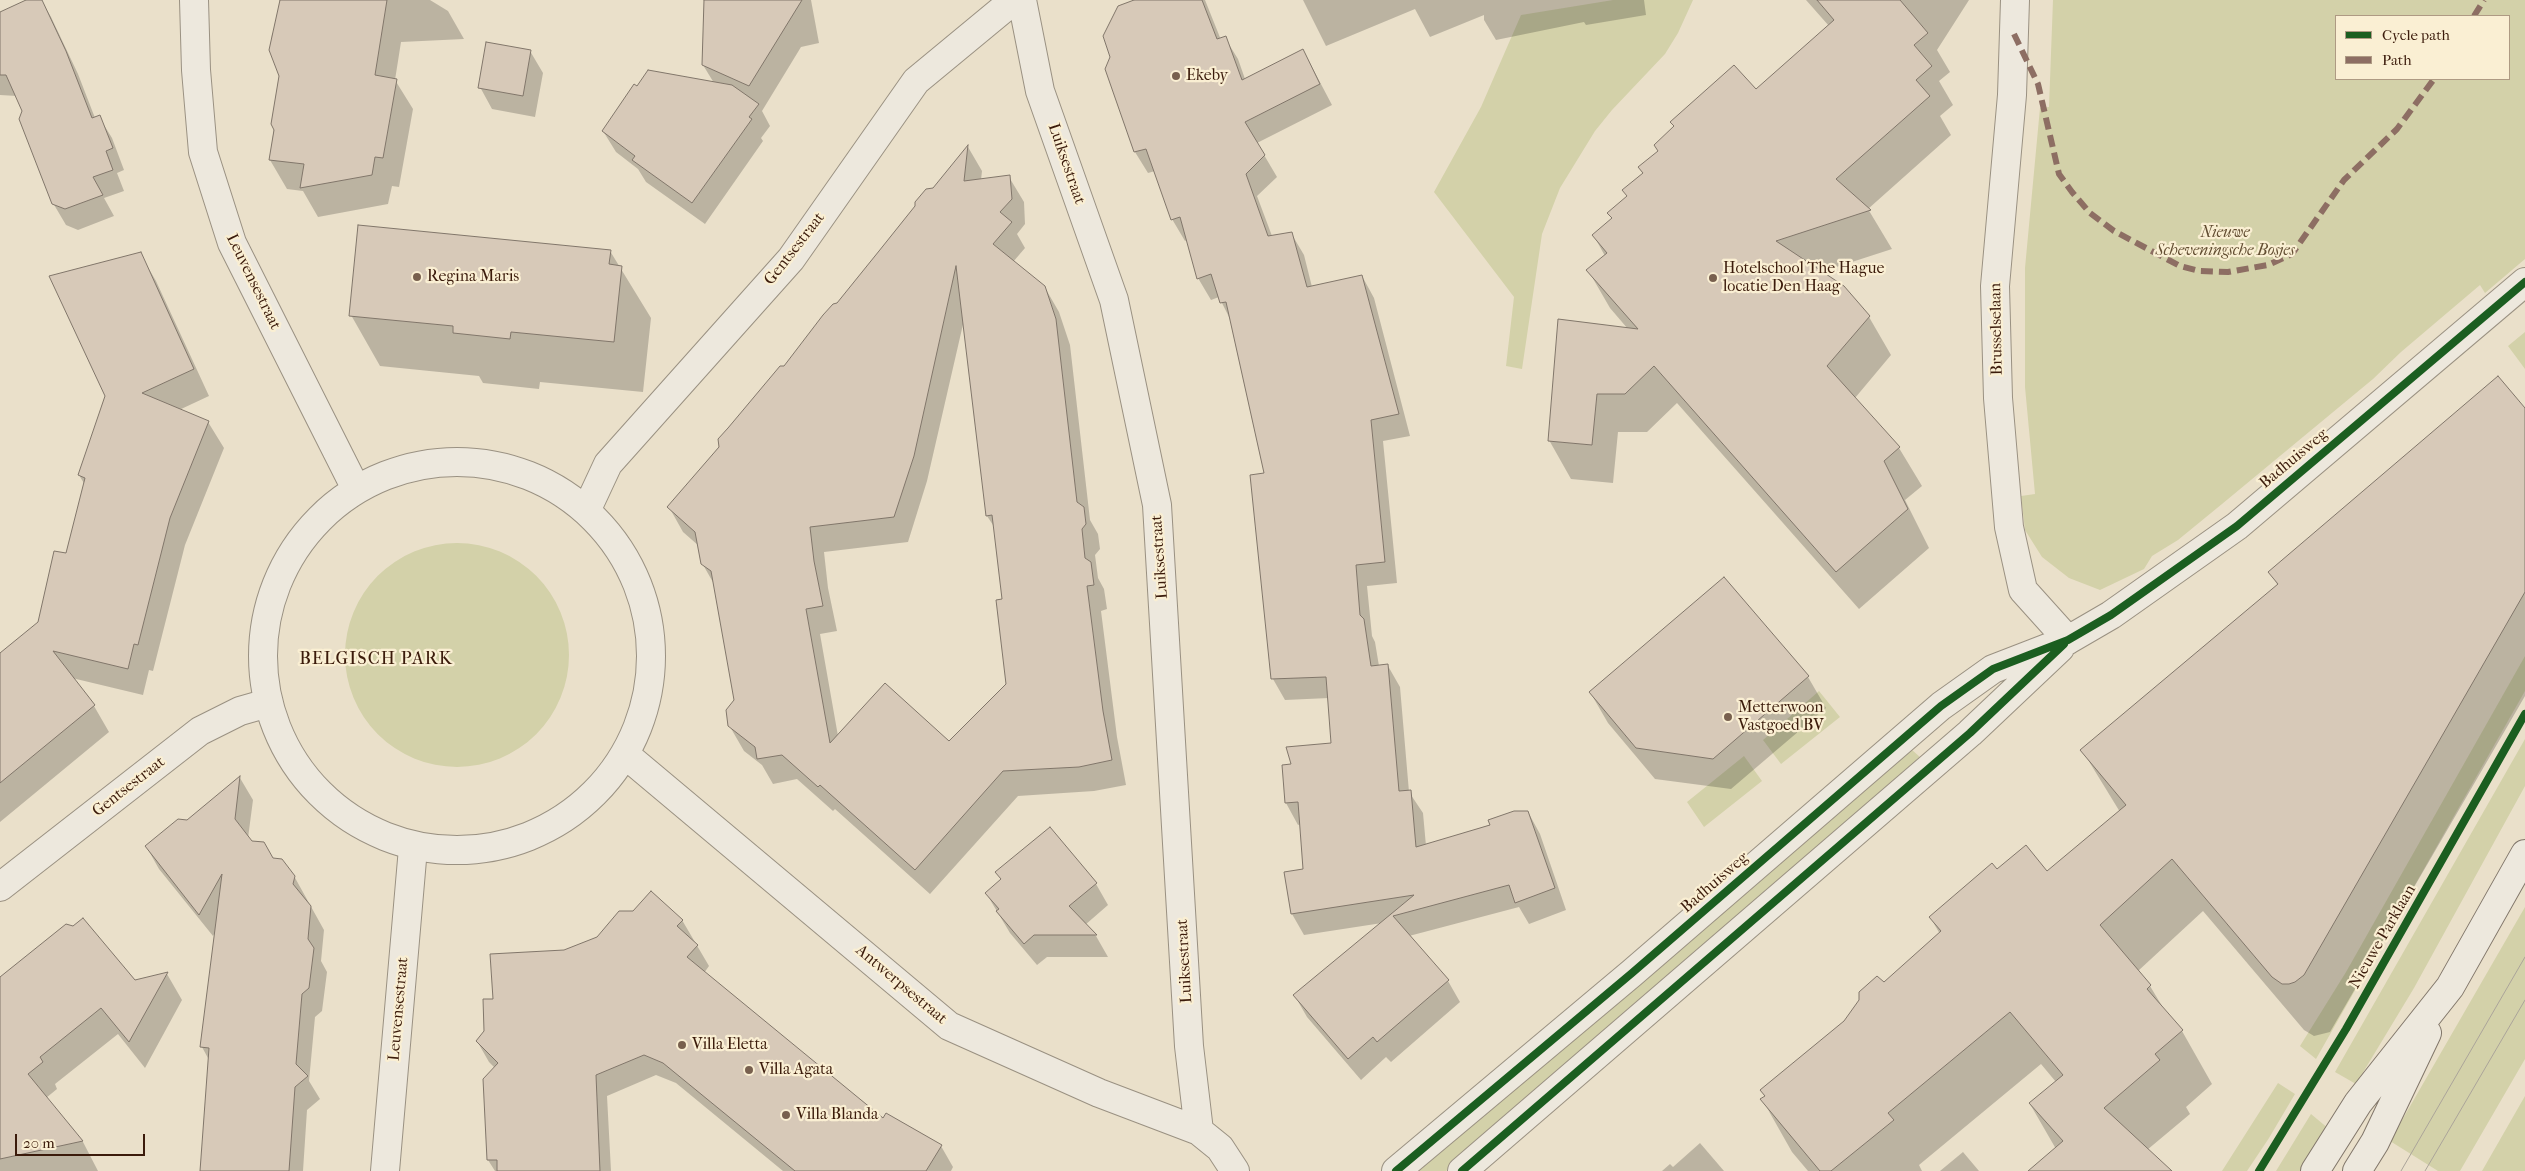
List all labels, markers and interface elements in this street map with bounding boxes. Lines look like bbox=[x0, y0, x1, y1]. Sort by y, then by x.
legend bbox=[2335, 15, 2510, 80]
text: Cycle path bbox=[2382, 26, 2450, 44]
text: Path bbox=[2382, 51, 2412, 69]
place label: Ekeby bbox=[1186, 66, 1228, 86]
marker: Ekeby bbox=[1170, 70, 1182, 82]
street label: Luiksestraat bbox=[1043, 121, 1089, 207]
street label: Gentsestraat bbox=[761, 209, 829, 289]
park label: Nieuwe Scheveningsche Bosjes bbox=[2155, 223, 2295, 261]
street label: Leuvensestraat bbox=[222, 231, 284, 333]
place label: Hotelschool The Hague locatie Den Haag bbox=[1723, 259, 1884, 297]
place label: Regina Maris bbox=[427, 267, 519, 287]
marker: Regina Maris bbox=[411, 271, 423, 283]
marker: Hotelschool The Hague locatie Den Haag bbox=[1707, 272, 1719, 284]
street label: Brusselselaan bbox=[1987, 283, 2007, 375]
street label: Badhuisweg bbox=[2256, 425, 2332, 493]
street label: Luiksestraat bbox=[1147, 514, 1173, 600]
district label: BELGISCH PARK bbox=[298, 649, 454, 671]
place label: Metterwoon Vastgoed BV bbox=[1738, 698, 1824, 736]
marker: Metterwoon Vastgoed BV bbox=[1722, 711, 1734, 723]
street label: Gentsestraat bbox=[89, 753, 169, 821]
street label: Badhuisweg bbox=[1677, 849, 1753, 917]
street label: Nieuwe Parklaan bbox=[2346, 882, 2420, 992]
street label: Luiksestraat bbox=[1173, 918, 1197, 1004]
street label: Antwerpsestraat bbox=[851, 941, 951, 1029]
street label: Leuvensestraat bbox=[385, 956, 413, 1062]
place label: Villa Eletta bbox=[692, 1035, 768, 1055]
marker: Villa Eletta bbox=[676, 1039, 688, 1051]
place label: Villa Agata bbox=[759, 1060, 833, 1080]
marker: Villa Agata bbox=[743, 1064, 755, 1076]
place label: Villa Blanda bbox=[796, 1105, 878, 1125]
marker: Villa Blanda bbox=[780, 1109, 792, 1121]
scale bar bbox=[18, 1124, 148, 1156]
text: 20 m bbox=[23, 1134, 55, 1152]

